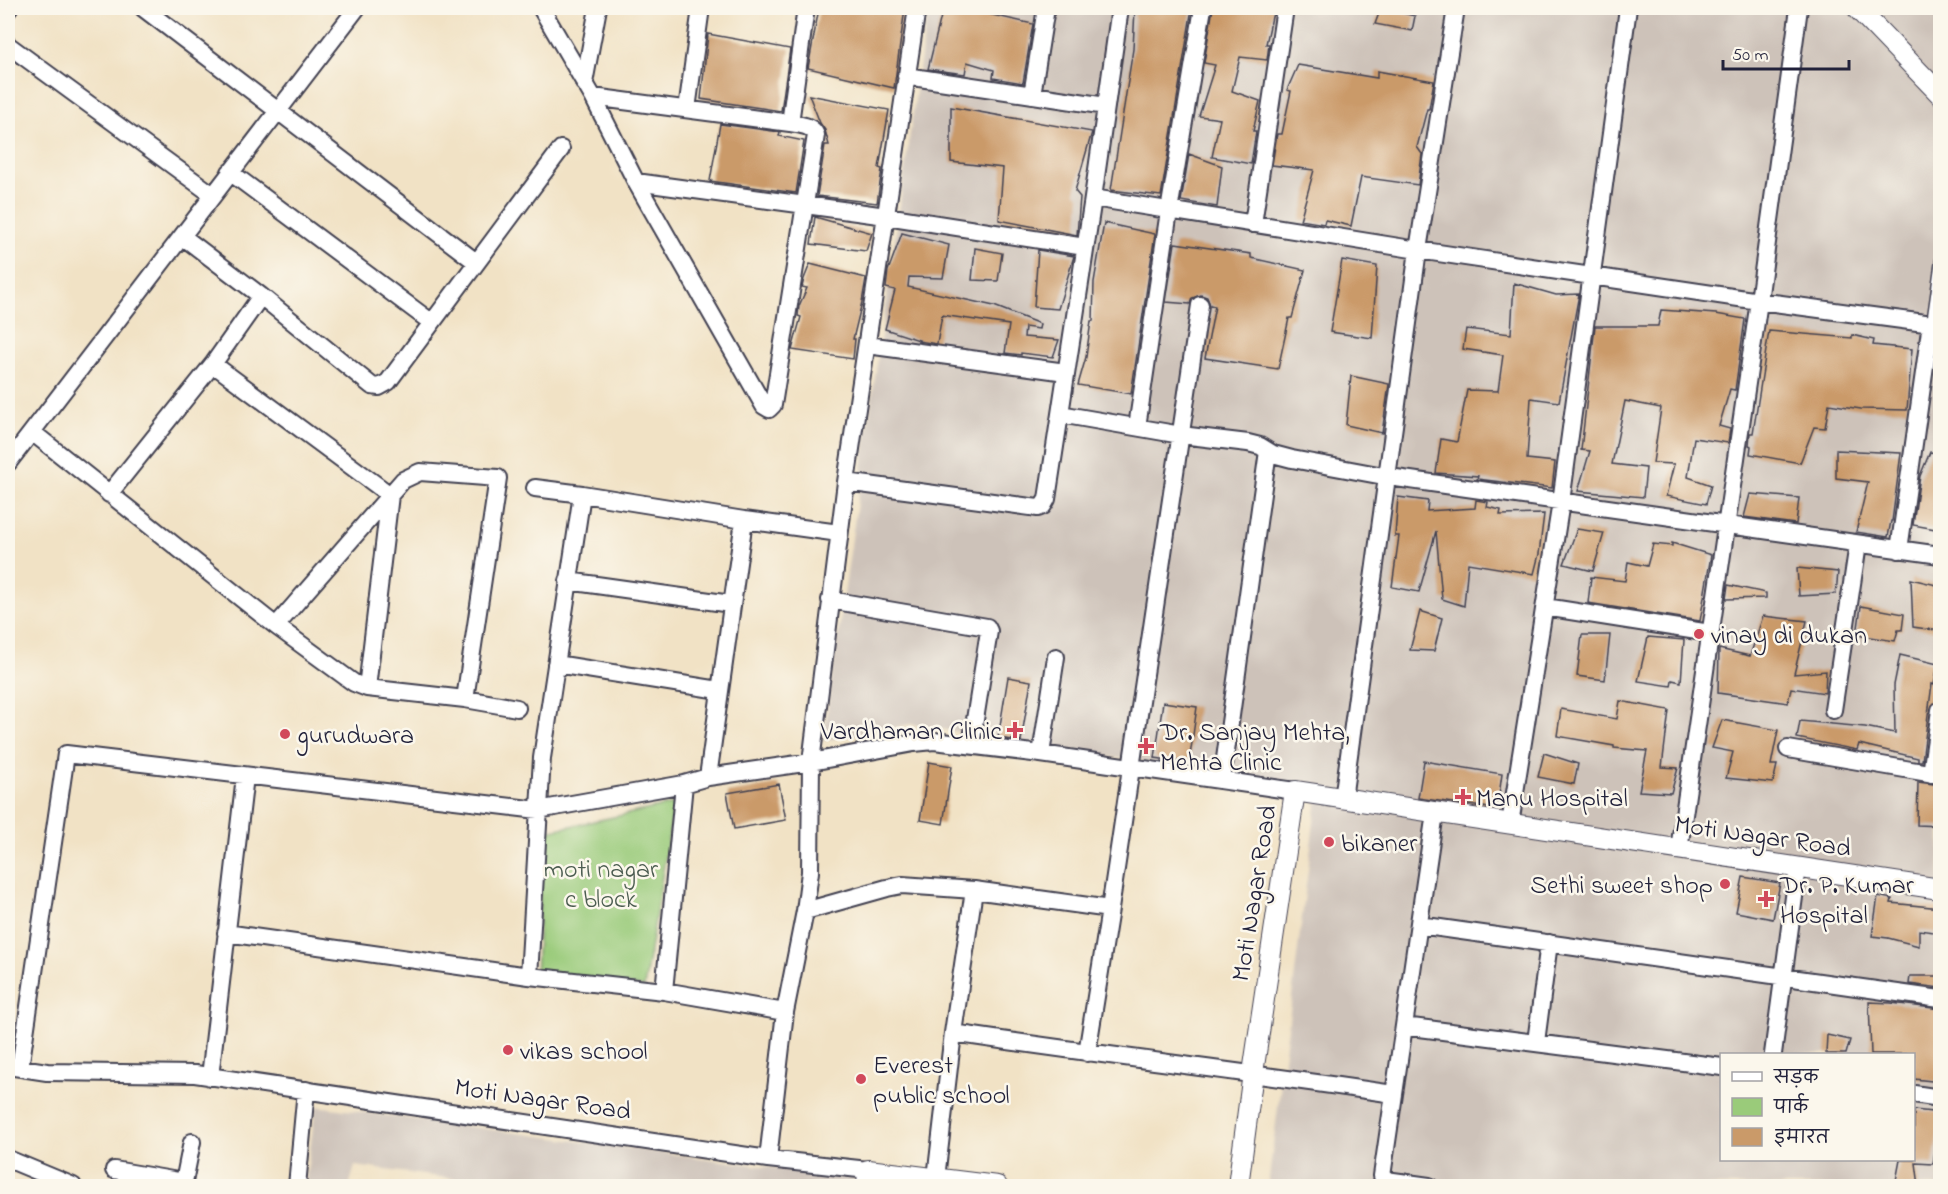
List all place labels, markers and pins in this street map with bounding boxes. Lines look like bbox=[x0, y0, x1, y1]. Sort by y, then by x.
place label: vinay di dukan bbox=[1711, 618, 1867, 656]
marker: vinay di dukan bbox=[1692, 627, 1706, 641]
place label: Vardhaman Clinic bbox=[820, 714, 1002, 752]
place label: Dr. Sanjay Mehta, Mehta Clinic bbox=[1159, 715, 1350, 783]
place label: gurudwara bbox=[296, 718, 414, 756]
marker: Vardhaman Clinic bbox=[1006, 721, 1024, 739]
marker: gurudwara bbox=[278, 727, 292, 741]
marker: Dr. Sanjay Mehta, Mehta Clinic bbox=[1137, 737, 1155, 755]
place label: Manu Hospital bbox=[1476, 781, 1628, 819]
marker: Manu Hospital bbox=[1454, 788, 1472, 806]
place label: bikaner bbox=[1341, 826, 1418, 864]
marker: bikaner bbox=[1322, 835, 1336, 849]
place label: Sethi sweet shop bbox=[1530, 868, 1713, 906]
place label: Dr. P. Kumar Hospital bbox=[1779, 868, 1915, 936]
marker: Sethi sweet shop bbox=[1718, 877, 1732, 891]
marker: Dr. P. Kumar Hospital bbox=[1757, 890, 1775, 908]
place label: vikas school bbox=[520, 1034, 648, 1072]
marker: vikas school bbox=[501, 1043, 515, 1057]
place label: Everest public school bbox=[873, 1048, 1010, 1116]
marker: Everest public school bbox=[854, 1072, 868, 1086]

